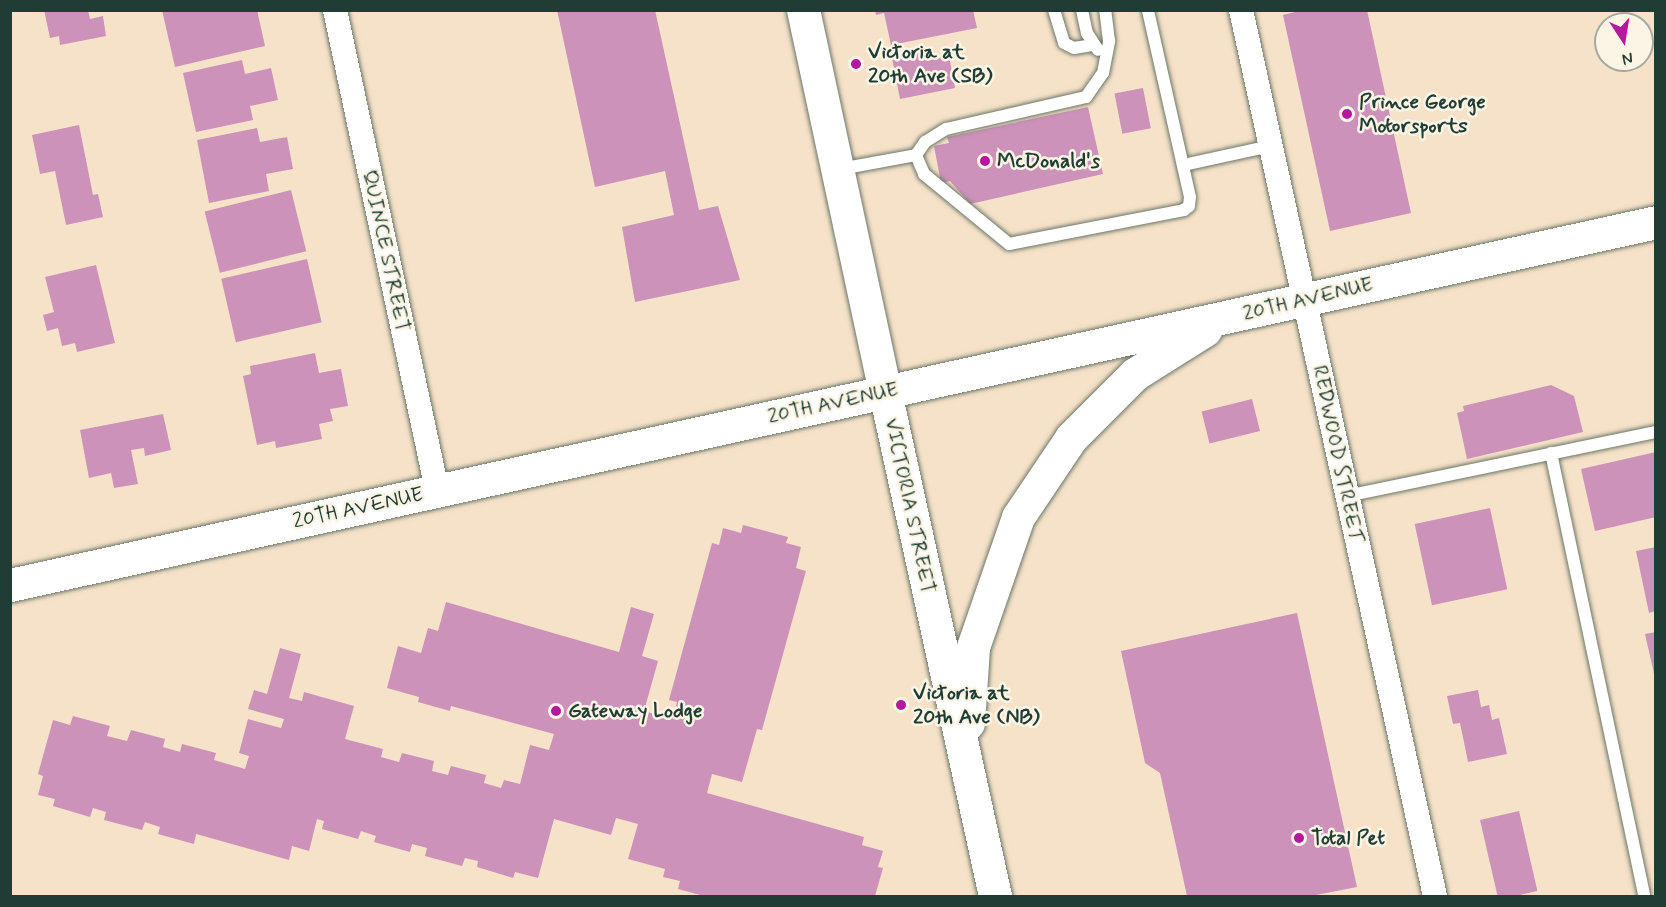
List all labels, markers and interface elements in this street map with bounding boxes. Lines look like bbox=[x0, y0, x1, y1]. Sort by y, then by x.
north arrow bbox=[1594, 12, 1654, 72]
place label: Victoria at 20th Ave (SB) bbox=[868, 39, 992, 89]
text: N bbox=[1620, 47, 1635, 70]
marker: Victoria at 20th Ave (SB) bbox=[849, 57, 863, 71]
place label: Prince George Motorsports bbox=[1359, 89, 1486, 139]
marker: Prince George Motorsports bbox=[1340, 107, 1354, 121]
place label: McDonald's bbox=[997, 148, 1100, 174]
marker: McDonald's bbox=[978, 154, 992, 168]
street label: QUINCE STREET bbox=[357, 168, 415, 334]
street label: 20TH AVENUE bbox=[1241, 272, 1375, 326]
street label: REDWOOD STREET bbox=[1307, 363, 1369, 545]
street label: 20TH AVENUE bbox=[766, 377, 900, 429]
street label: VICTORIA STREET bbox=[879, 416, 941, 596]
street label: 20TH AVENUE bbox=[291, 482, 425, 534]
place label: Victoria at 20th Ave (NB) bbox=[913, 680, 1040, 730]
place label: Gateway Lodge bbox=[568, 698, 706, 724]
marker: Victoria at 20th Ave (NB) bbox=[894, 698, 908, 712]
marker: Gateway Lodge bbox=[549, 704, 563, 718]
place label: Total Pet bbox=[1311, 825, 1385, 851]
marker: Total Pet bbox=[1292, 831, 1306, 845]

